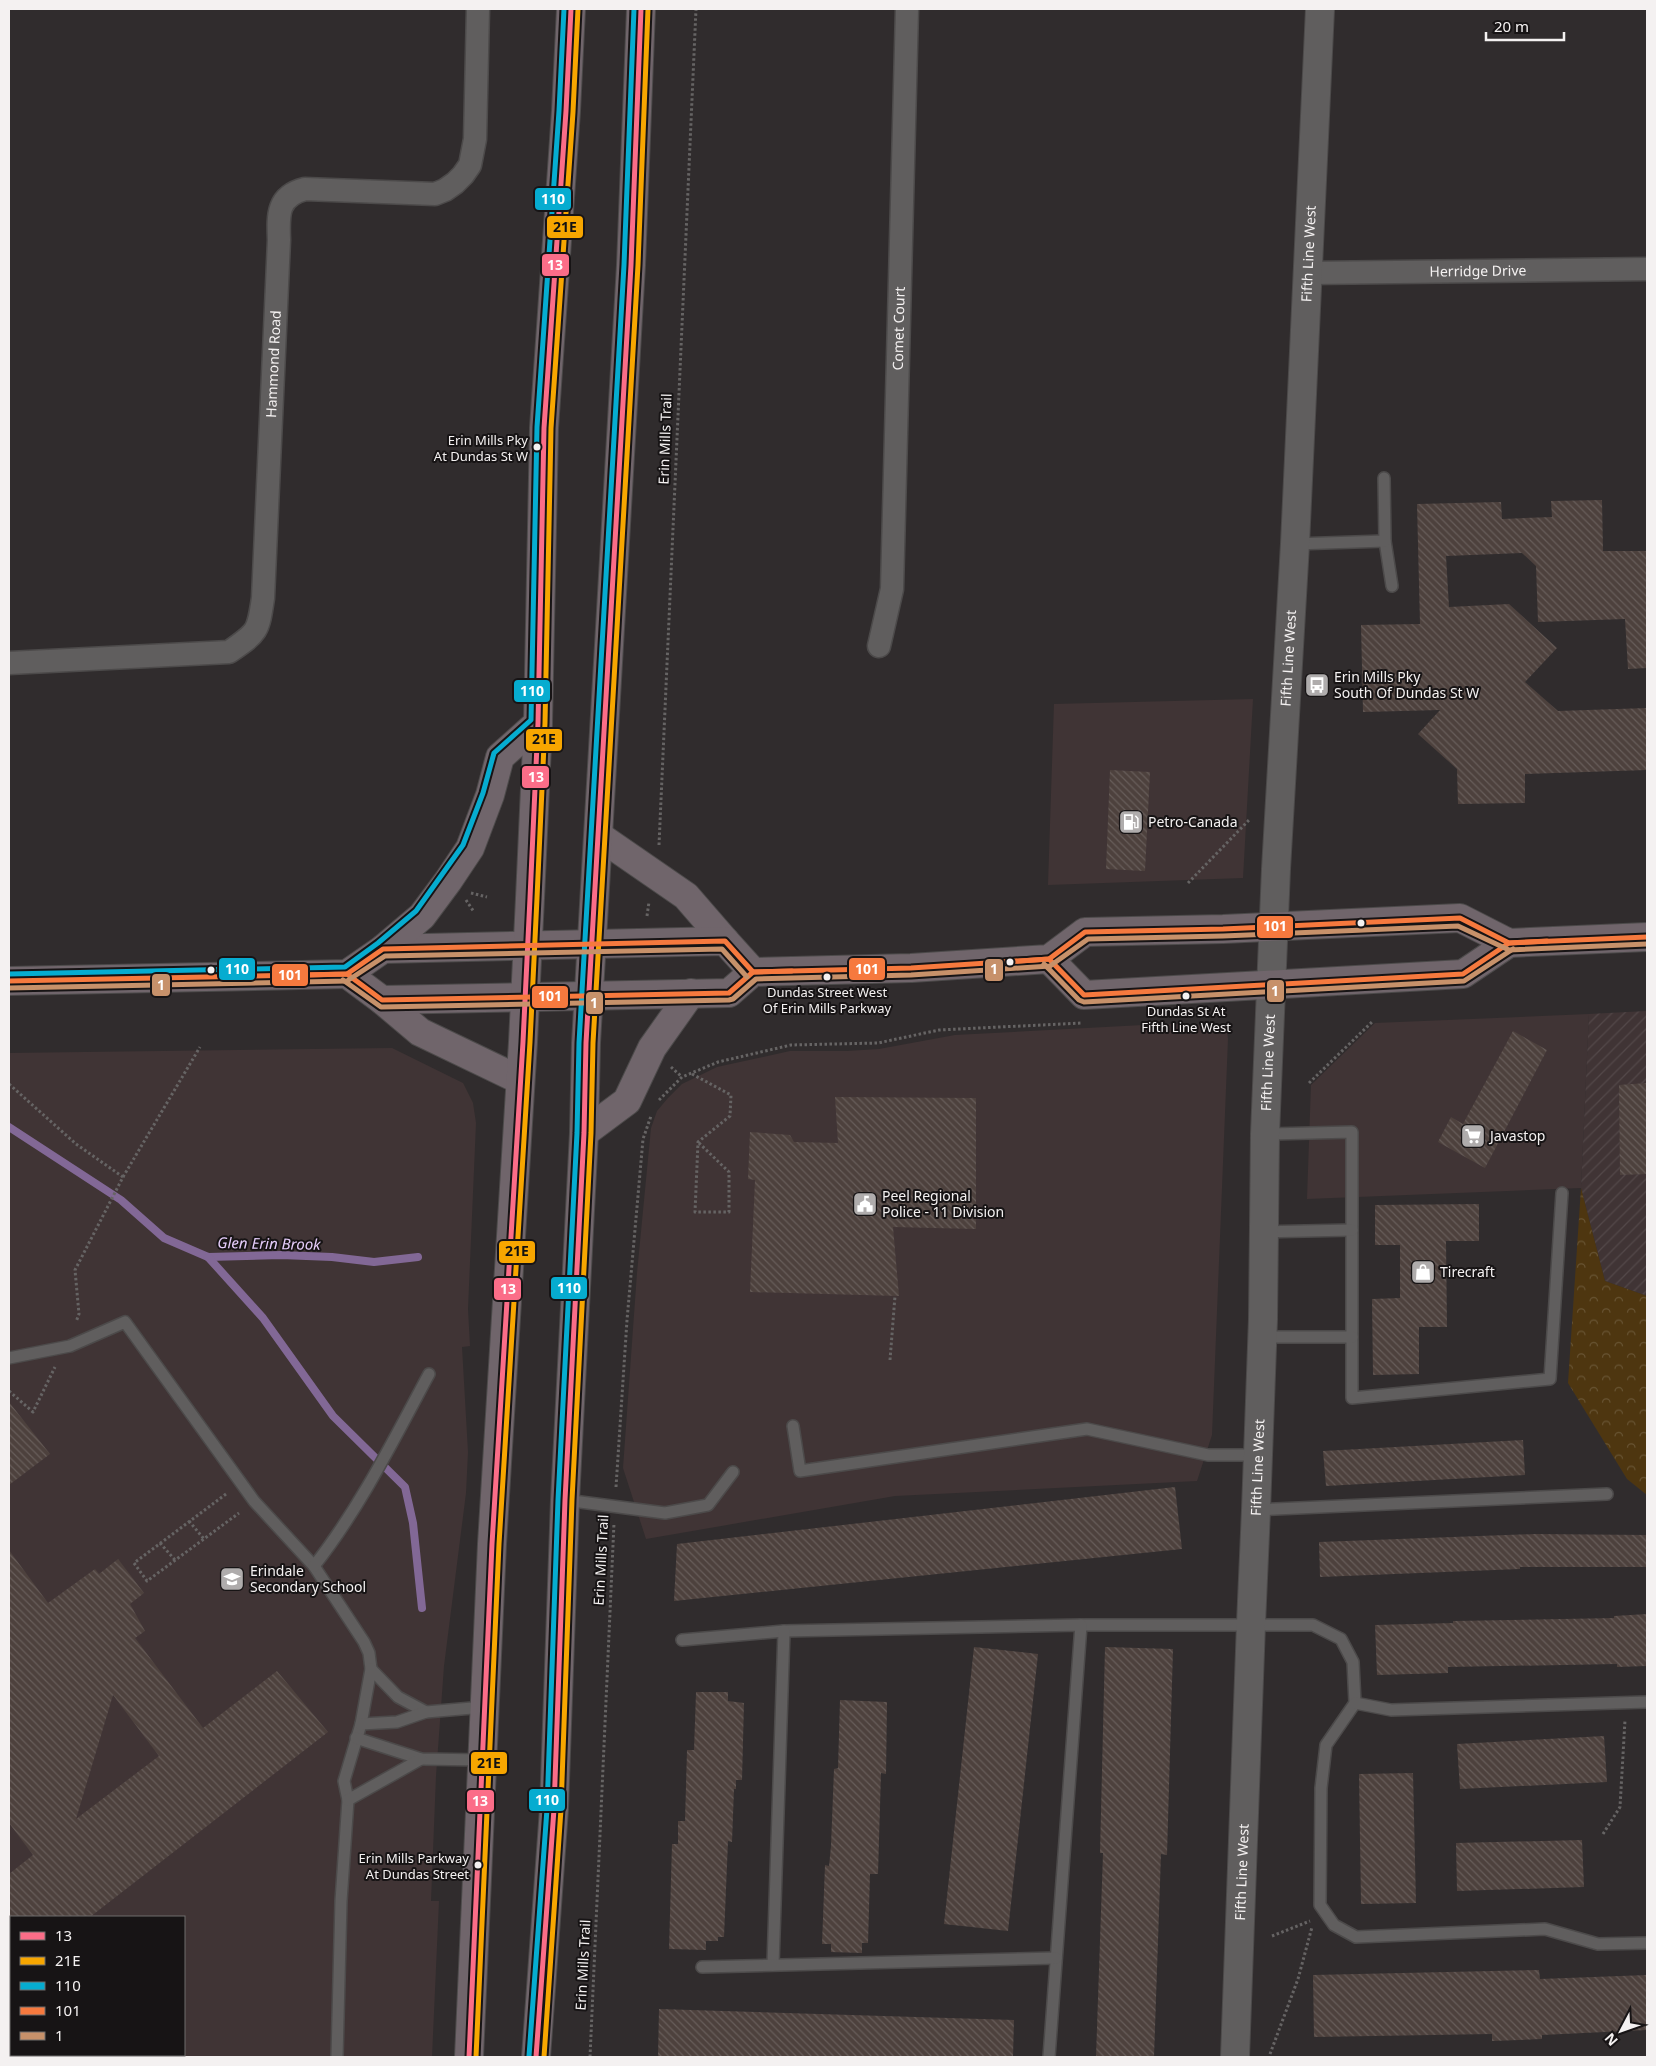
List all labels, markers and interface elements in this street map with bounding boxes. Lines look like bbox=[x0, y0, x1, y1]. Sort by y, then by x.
scale bar bbox=[1486, 10, 1564, 42]
text: 20 m bbox=[1494, 16, 1529, 36]
line badge: 110 bbox=[534, 187, 572, 211]
text: 110 bbox=[541, 189, 565, 208]
street label: Fifth Line West bbox=[1296, 205, 1320, 302]
line badge: 21E bbox=[546, 215, 584, 239]
text: 21E bbox=[553, 217, 577, 236]
line badge: 13 bbox=[541, 253, 570, 277]
text: 13 bbox=[547, 255, 563, 274]
street label: Herridge Drive bbox=[1429, 260, 1527, 281]
street label: Comet Court bbox=[888, 286, 909, 371]
street label: Hammond Road bbox=[261, 310, 285, 418]
street label: Erin Mills Trail bbox=[653, 393, 676, 485]
place label: Erin Mills Pky At Dundas St W bbox=[434, 431, 528, 465]
marker: Erin Mills Pky At Dundas St W bbox=[532, 442, 542, 452]
street label: Fifth Line West bbox=[1276, 609, 1300, 707]
place label: Erin Mills Pky South Of Dundas St W bbox=[1334, 667, 1479, 702]
bus stop icon: Erin Mills Pky South Of Dundas St W bbox=[1304, 672, 1330, 698]
line badge: 110 bbox=[513, 679, 551, 703]
text: 110 bbox=[520, 681, 544, 700]
line badge: 21E bbox=[525, 728, 563, 752]
text: 21E bbox=[532, 729, 556, 748]
line badge: 13 bbox=[521, 765, 550, 789]
text: 13 bbox=[528, 767, 544, 786]
fuel station icon: Petro-Canada bbox=[1118, 809, 1144, 835]
place label: Petro-Canada bbox=[1148, 812, 1238, 831]
line badge: 101 bbox=[1256, 915, 1294, 939]
text: 101 bbox=[1263, 916, 1287, 935]
unlabelled marker bbox=[1356, 918, 1366, 928]
line badge: 110 bbox=[218, 957, 256, 981]
line badge: 101 bbox=[848, 957, 886, 981]
unlabelled marker bbox=[1005, 957, 1015, 967]
line badge: 1 bbox=[984, 958, 1004, 982]
text: 110 bbox=[225, 959, 249, 978]
text: 101 bbox=[855, 959, 879, 978]
text: 1 bbox=[990, 959, 998, 978]
line badge: 101 bbox=[271, 963, 309, 987]
unlabelled marker bbox=[206, 965, 216, 975]
text: 101 bbox=[278, 965, 302, 984]
marker: Dundas Street West Of Erin Mills Parkway bbox=[822, 972, 832, 982]
line badge: 1 bbox=[151, 973, 171, 997]
text: 1 bbox=[157, 975, 165, 994]
line badge: 1 bbox=[1266, 979, 1285, 1003]
text: 1 bbox=[1271, 981, 1279, 1000]
place label: Dundas Street West Of Erin Mills Parkway bbox=[763, 983, 892, 1017]
line badge: 101 bbox=[531, 985, 569, 1009]
text: 101 bbox=[538, 986, 562, 1005]
line badge: 1 bbox=[585, 991, 604, 1015]
marker: Dundas St At Fifth Line West bbox=[1181, 991, 1191, 1001]
text: 1 bbox=[590, 993, 598, 1012]
place label: Dundas St At Fifth Line West bbox=[1141, 1002, 1231, 1036]
street label: Fifth Line West bbox=[1256, 1014, 1279, 1111]
supermarket icon: Javastop bbox=[1460, 1123, 1486, 1149]
place label: Javastop bbox=[1488, 1126, 1545, 1145]
place label: Peel Regional Police - 11 Division bbox=[882, 1186, 1004, 1221]
public building icon: Peel Regional Police - 11 Division bbox=[852, 1191, 878, 1217]
water label: Glen Erin Brook bbox=[217, 1232, 321, 1254]
line badge: 21E bbox=[498, 1240, 536, 1264]
text: 21E bbox=[505, 1241, 529, 1260]
shop icon: Tirecraft bbox=[1410, 1259, 1436, 1285]
place label: Tirecraft bbox=[1440, 1262, 1495, 1281]
line badge: 110 bbox=[550, 1276, 588, 1300]
line badge: 13 bbox=[493, 1277, 522, 1301]
text: 110 bbox=[557, 1278, 581, 1297]
text: 13 bbox=[500, 1279, 516, 1298]
street label: Fifth Line West bbox=[1246, 1419, 1268, 1516]
street label: Erin Mills Trail bbox=[589, 1514, 612, 1606]
place label: Erindale Secondary School bbox=[250, 1561, 366, 1596]
school or university icon: Erindale Secondary School bbox=[219, 1566, 245, 1592]
line badge: 21E bbox=[470, 1751, 508, 1775]
text: 21E bbox=[477, 1753, 501, 1772]
line badge: 110 bbox=[528, 1788, 566, 1812]
line badge: 13 bbox=[466, 1789, 495, 1813]
text: 110 bbox=[535, 1790, 559, 1809]
text: 13 bbox=[472, 1791, 488, 1810]
street label: Fifth Line West bbox=[1230, 1823, 1253, 1921]
place label: Erin Mills Parkway At Dundas Street bbox=[359, 1849, 469, 1883]
marker: Erin Mills Parkway At Dundas Street bbox=[473, 1860, 483, 1870]
legend bbox=[10, 1916, 185, 2056]
street label: Erin Mills Trail bbox=[571, 1919, 594, 2011]
text: 13 bbox=[55, 1925, 72, 1945]
text: 21E bbox=[55, 1950, 81, 1970]
text: 110 bbox=[55, 1975, 81, 1995]
text: 101 bbox=[55, 2000, 81, 2020]
north arrow bbox=[1596, 2006, 1646, 2056]
text: 1 bbox=[55, 2025, 64, 2045]
text: N bbox=[1600, 2029, 1622, 2050]

